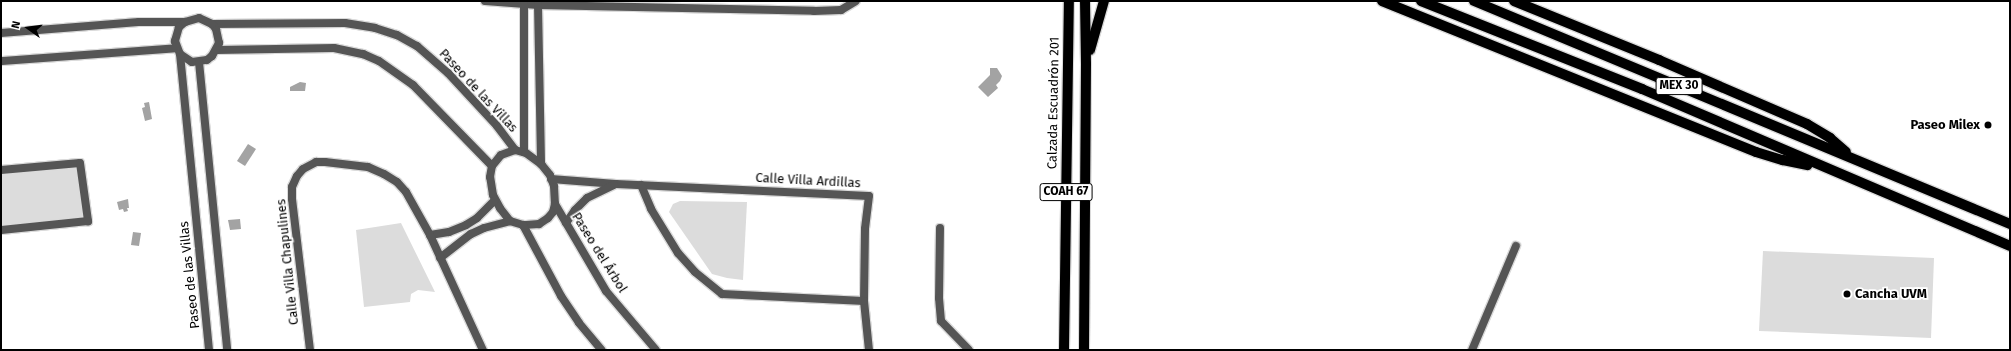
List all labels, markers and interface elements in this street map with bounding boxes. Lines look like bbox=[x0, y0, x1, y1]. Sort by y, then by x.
north arrow bbox=[8, 8, 48, 48]
text: N bbox=[9, 20, 23, 30]
street label: Calzada Escuadrón 201 bbox=[1045, 37, 1063, 169]
street label: Paseo de las Villas bbox=[435, 46, 521, 136]
road number: MEX 30 bbox=[1655, 76, 1703, 96]
place label: Paseo Milex bbox=[1910, 117, 1980, 133]
marker: Paseo Milex bbox=[1983, 120, 1993, 130]
street label: Calle Villa Ardillas bbox=[755, 170, 861, 192]
road number: COAH 67 bbox=[1039, 182, 1093, 202]
street label: Calle Villa Chapulines bbox=[274, 198, 302, 326]
street label: Paseo del Árbol bbox=[568, 210, 630, 296]
street label: Paseo de las Villas bbox=[177, 221, 203, 329]
place label: Cancha UVM bbox=[1855, 286, 1927, 302]
marker: Cancha UVM bbox=[1842, 289, 1852, 299]

